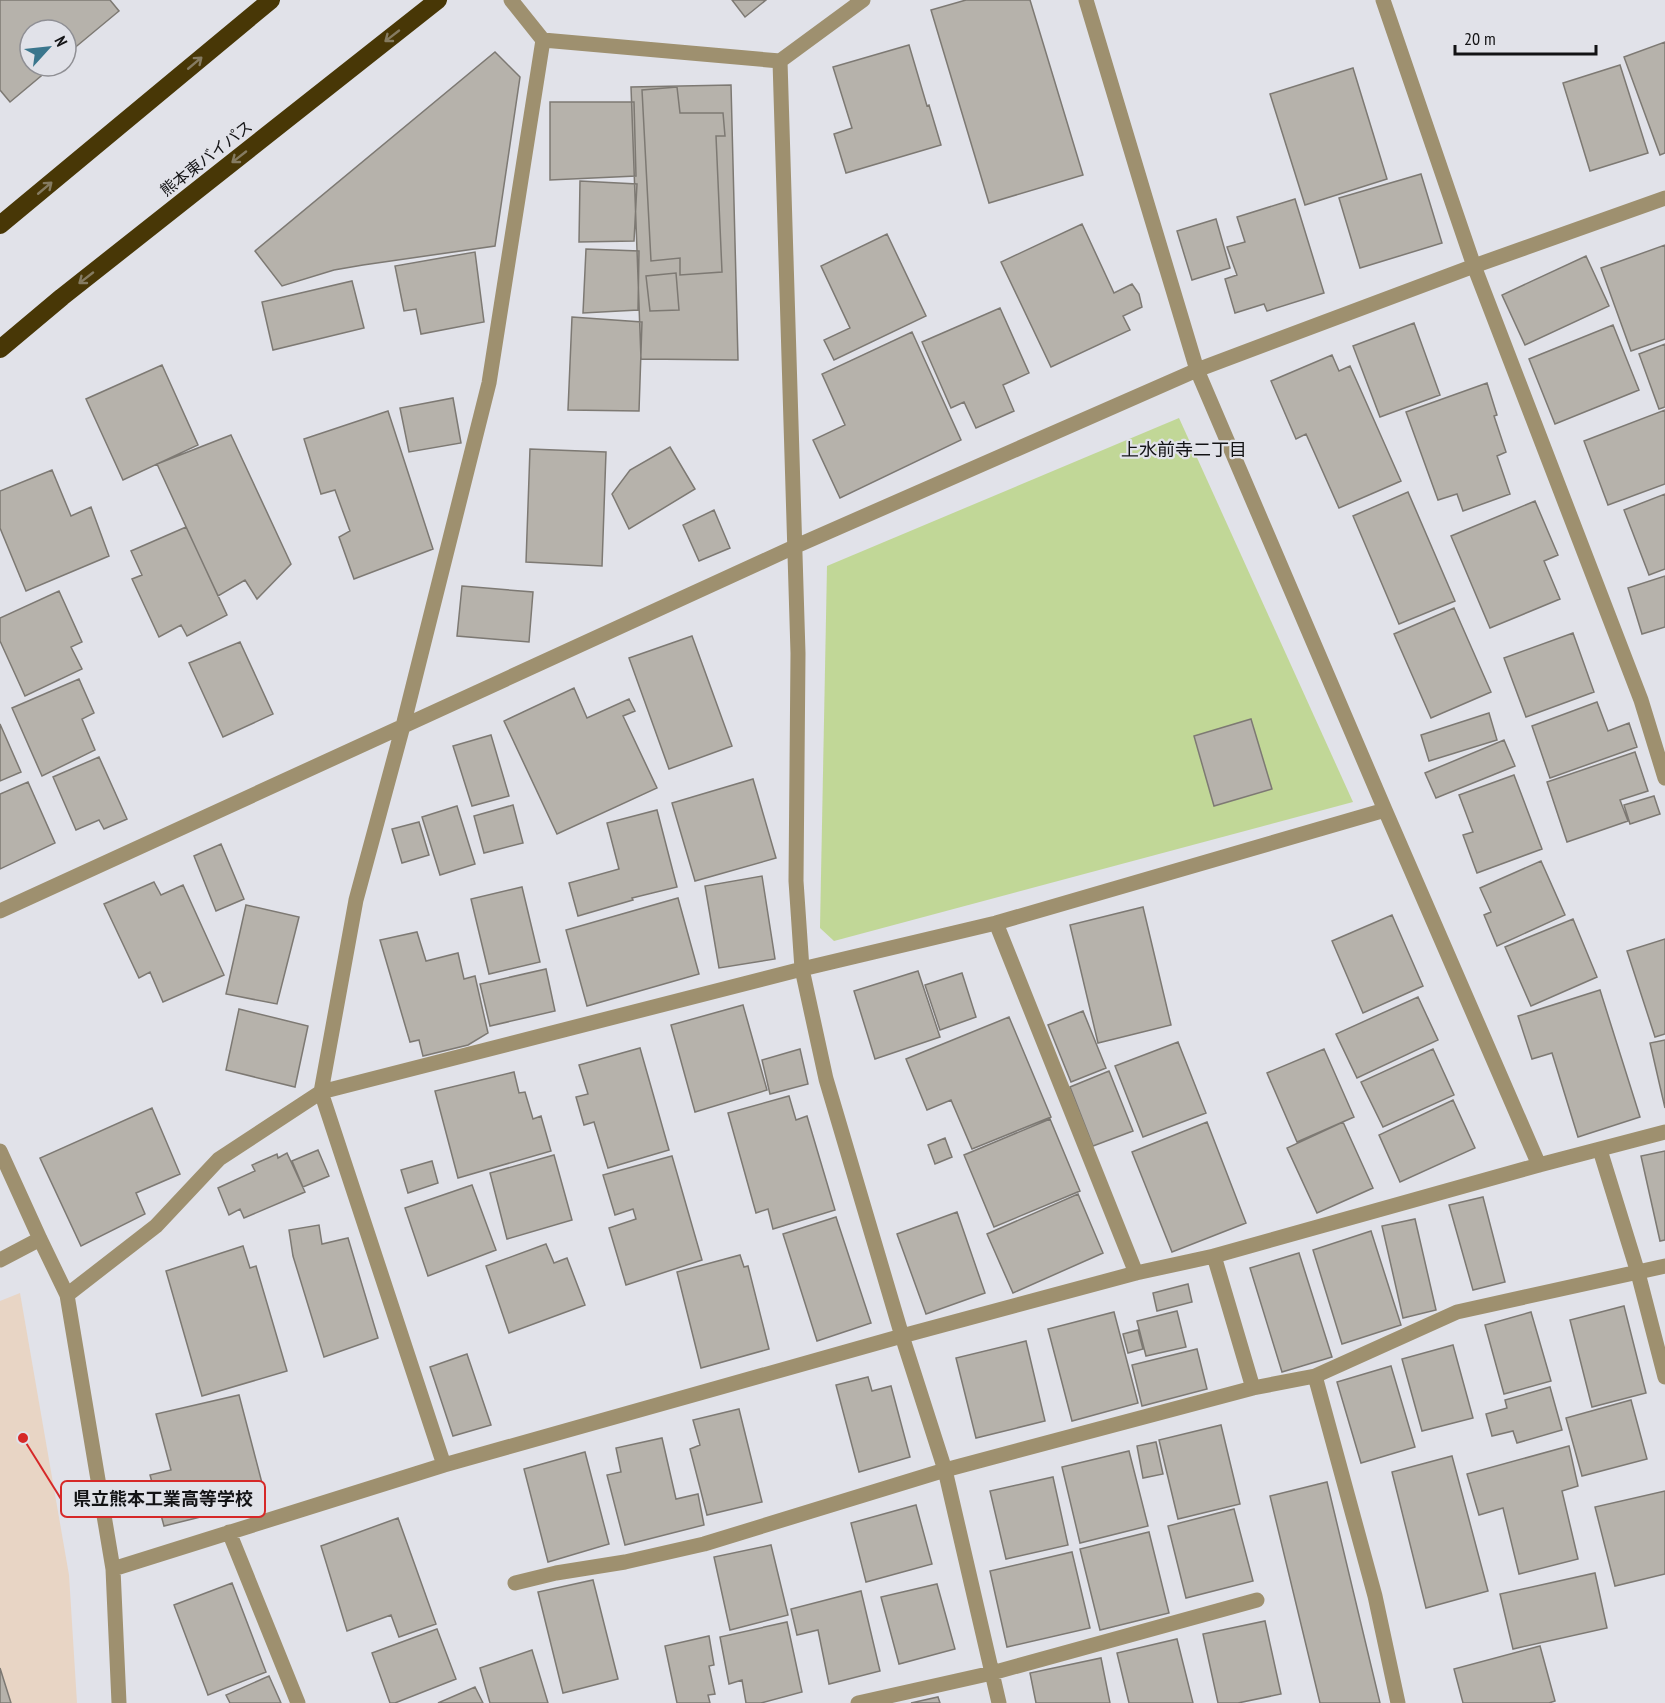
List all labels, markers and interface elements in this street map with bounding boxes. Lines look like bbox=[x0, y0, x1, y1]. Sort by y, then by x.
north arrow bbox=[18, 18, 78, 78]
scale bar bbox=[1455, 18, 1596, 56]
text: 20 m bbox=[1464, 27, 1496, 50]
one-way arrow bbox=[384, 30, 400, 43]
text: N bbox=[50, 33, 72, 50]
one-way arrow bbox=[187, 57, 203, 70]
street label: 熊本東バイパス bbox=[156, 116, 256, 200]
one-way arrow bbox=[231, 151, 247, 164]
one-way arrow bbox=[37, 181, 52, 195]
one-way arrow bbox=[78, 272, 94, 285]
district label: 上水前寺二丁目 bbox=[1121, 438, 1247, 461]
callout: 県立熊本工業高等学校 bbox=[61, 1481, 265, 1517]
text: 県立熊本工業高等学校 bbox=[73, 1487, 253, 1510]

